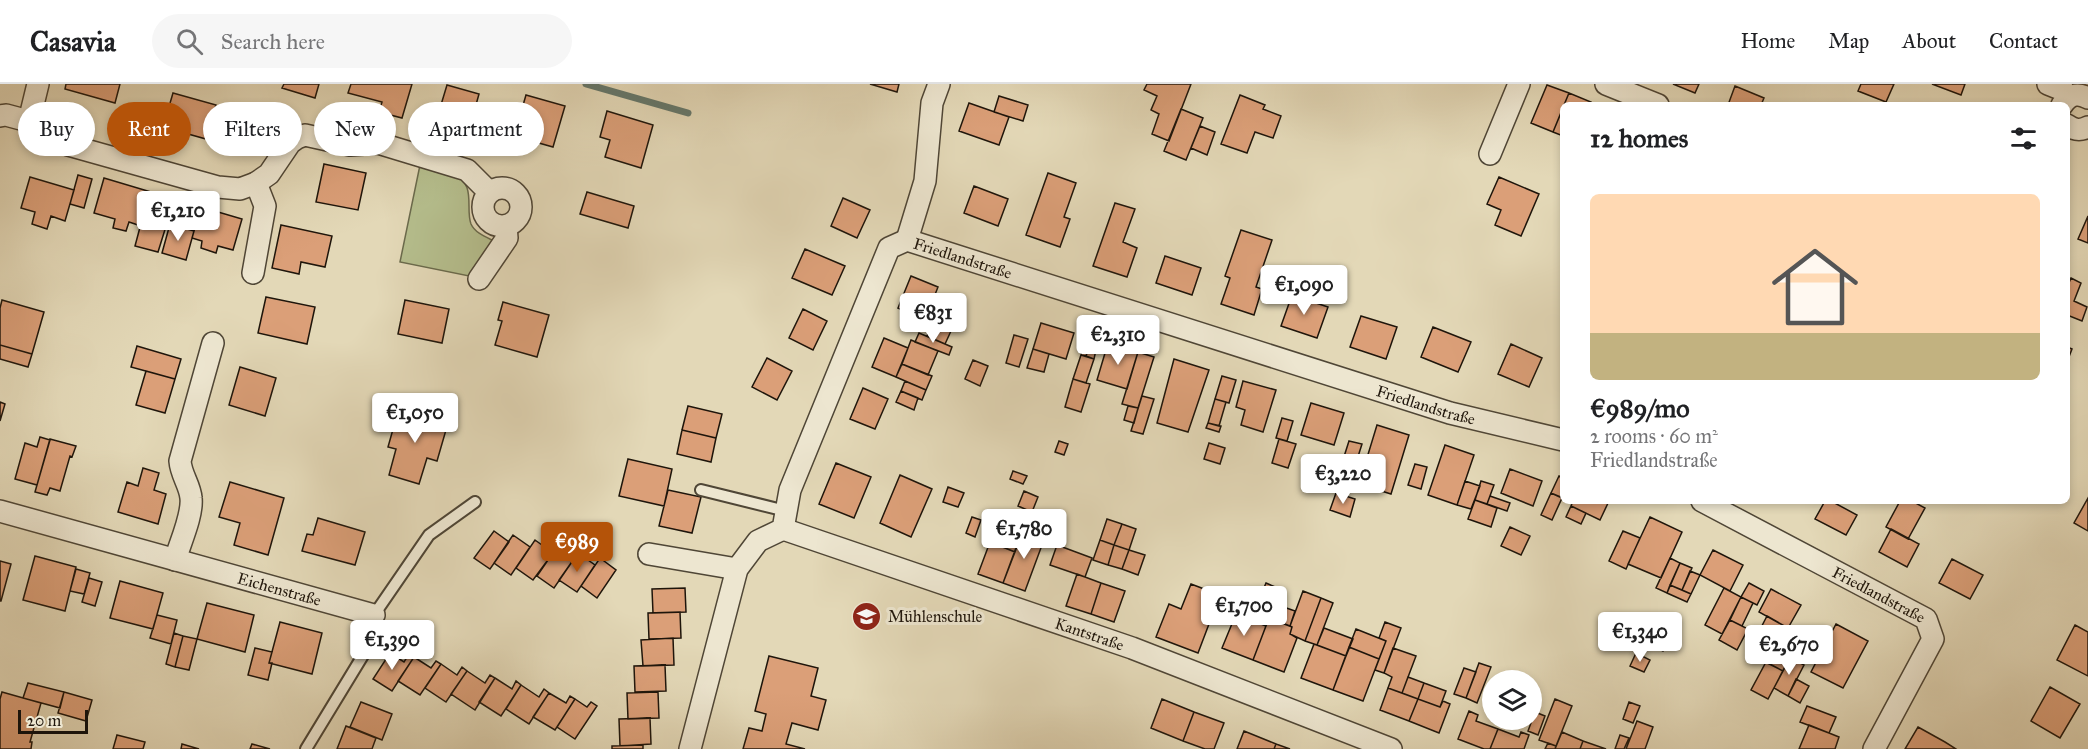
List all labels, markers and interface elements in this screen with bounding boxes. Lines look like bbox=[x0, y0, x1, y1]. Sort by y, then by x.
search box bbox=[152, 14, 572, 68]
text: Casavia bbox=[30, 24, 116, 59]
icon: search bbox=[173, 25, 206, 58]
text: Search here bbox=[221, 28, 325, 55]
text: Home bbox=[1740, 28, 1795, 54]
text: Map bbox=[1828, 28, 1869, 54]
text: About bbox=[1902, 28, 1956, 54]
text: Contact bbox=[1989, 28, 2058, 54]
chip: Buy bbox=[18, 102, 95, 156]
chip: Rent bbox=[107, 102, 191, 156]
chip: Filters bbox=[203, 102, 302, 156]
chip: New bbox=[314, 102, 396, 156]
chip: Apartment bbox=[408, 102, 544, 156]
text: 12 homes bbox=[1590, 122, 1688, 154]
icon: filters bbox=[2007, 122, 2040, 155]
pin: €1,210 bbox=[129, 191, 227, 242]
text: €1,210 bbox=[151, 198, 205, 222]
icon: home bbox=[1761, 233, 1869, 341]
street label: Friedlandstraße bbox=[911, 234, 1014, 283]
pin: €1,090 bbox=[1255, 265, 1353, 316]
text: €1,090 bbox=[1274, 272, 1334, 296]
pin: €831 bbox=[897, 293, 969, 344]
text: €831 bbox=[914, 300, 952, 324]
pin: €2,310 bbox=[1069, 315, 1167, 366]
text: €2,310 bbox=[1090, 322, 1146, 346]
street label: Friedlandstraße bbox=[1374, 381, 1477, 429]
text: €989/mo bbox=[1590, 392, 1690, 424]
pin: €1,050 bbox=[366, 393, 464, 444]
text: €1,050 bbox=[386, 400, 444, 424]
text: 2 rooms · 60 m² bbox=[1590, 424, 1718, 448]
text: Friedlandstraße bbox=[1590, 448, 1718, 472]
pin: €3,220 bbox=[1294, 454, 1392, 505]
text: €3,220 bbox=[1315, 461, 1371, 485]
pin: €1,780 bbox=[975, 509, 1073, 560]
text: €1,780 bbox=[996, 516, 1053, 540]
pin: €989 bbox=[541, 522, 613, 573]
text: €989 bbox=[555, 529, 599, 553]
street label: Friedlandstraße bbox=[1829, 562, 1929, 627]
street label: Eichenstraße bbox=[235, 569, 324, 610]
pin: €1,700 bbox=[1195, 586, 1293, 637]
text: €1,700 bbox=[1215, 593, 1273, 617]
school or university icon: Mühlenschule bbox=[851, 600, 883, 632]
place label: Mühlenschule bbox=[888, 607, 983, 626]
pin: €1,340 bbox=[1591, 612, 1689, 663]
street label: Kantstraße bbox=[1053, 613, 1127, 655]
text: €1,340 bbox=[1612, 619, 1668, 643]
pin: €1,390 bbox=[343, 620, 441, 671]
pin: €2,670 bbox=[1740, 625, 1838, 676]
text: €1,390 bbox=[364, 627, 420, 651]
text: €2,670 bbox=[1759, 632, 1819, 656]
map controls bbox=[1482, 670, 1542, 730]
button: layers bbox=[1482, 670, 1542, 730]
scale bar bbox=[18, 707, 88, 734]
text: 20 m bbox=[27, 711, 61, 730]

